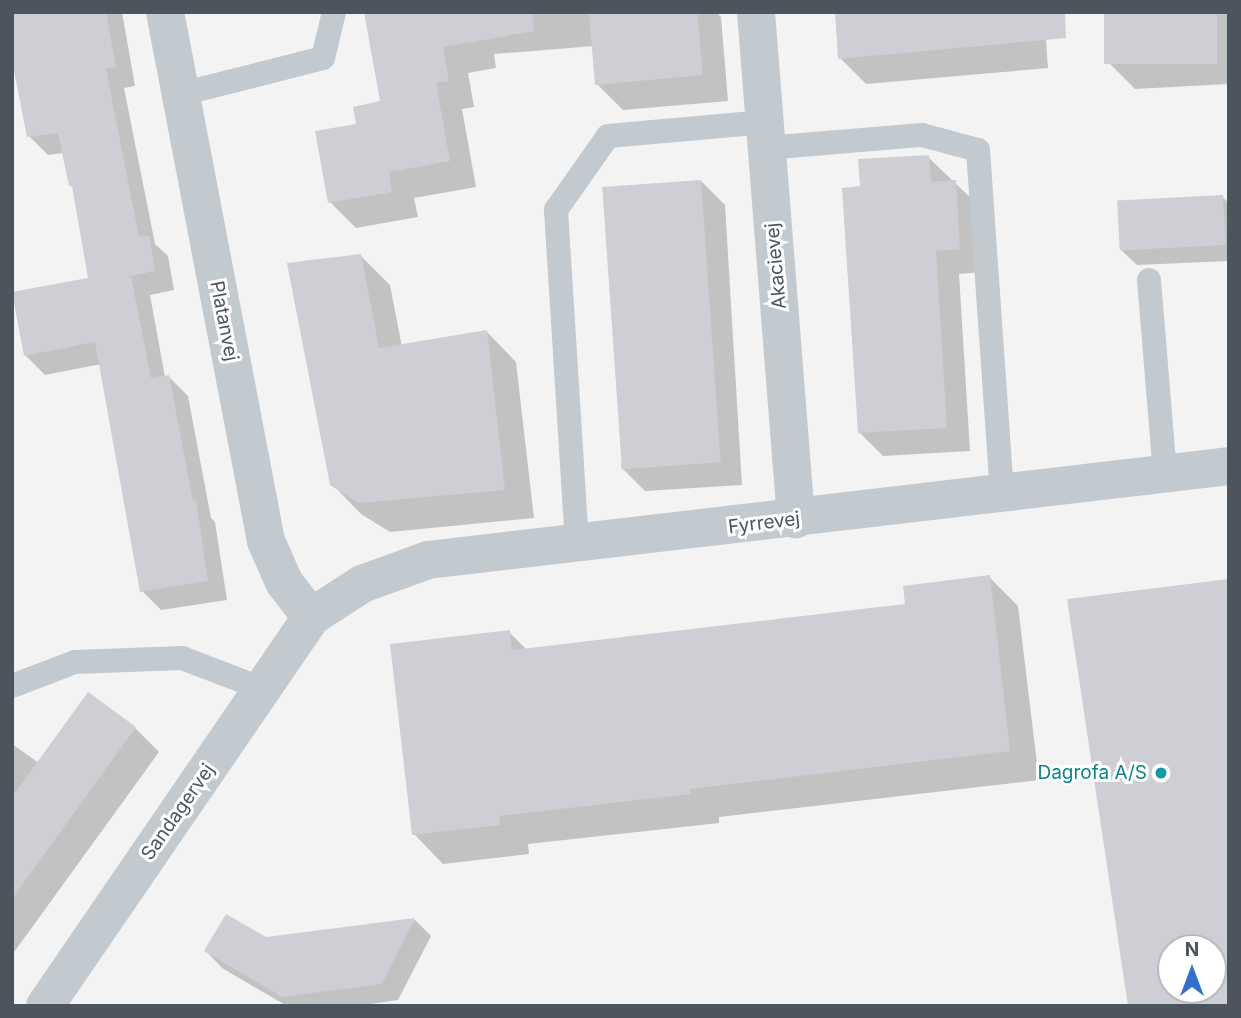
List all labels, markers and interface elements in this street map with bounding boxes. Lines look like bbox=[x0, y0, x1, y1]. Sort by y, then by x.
street label: Akacievej bbox=[761, 222, 791, 310]
street label: Platanvej bbox=[205, 279, 243, 363]
street label: Fyrrevej bbox=[727, 507, 801, 539]
street label: Sandagervej bbox=[136, 759, 220, 865]
place label: Dagrofa A/S bbox=[1037, 762, 1147, 784]
marker: Dagrofa A/S bbox=[1153, 765, 1169, 781]
north arrow bbox=[1157, 934, 1227, 1004]
text: N bbox=[1185, 938, 1199, 961]

